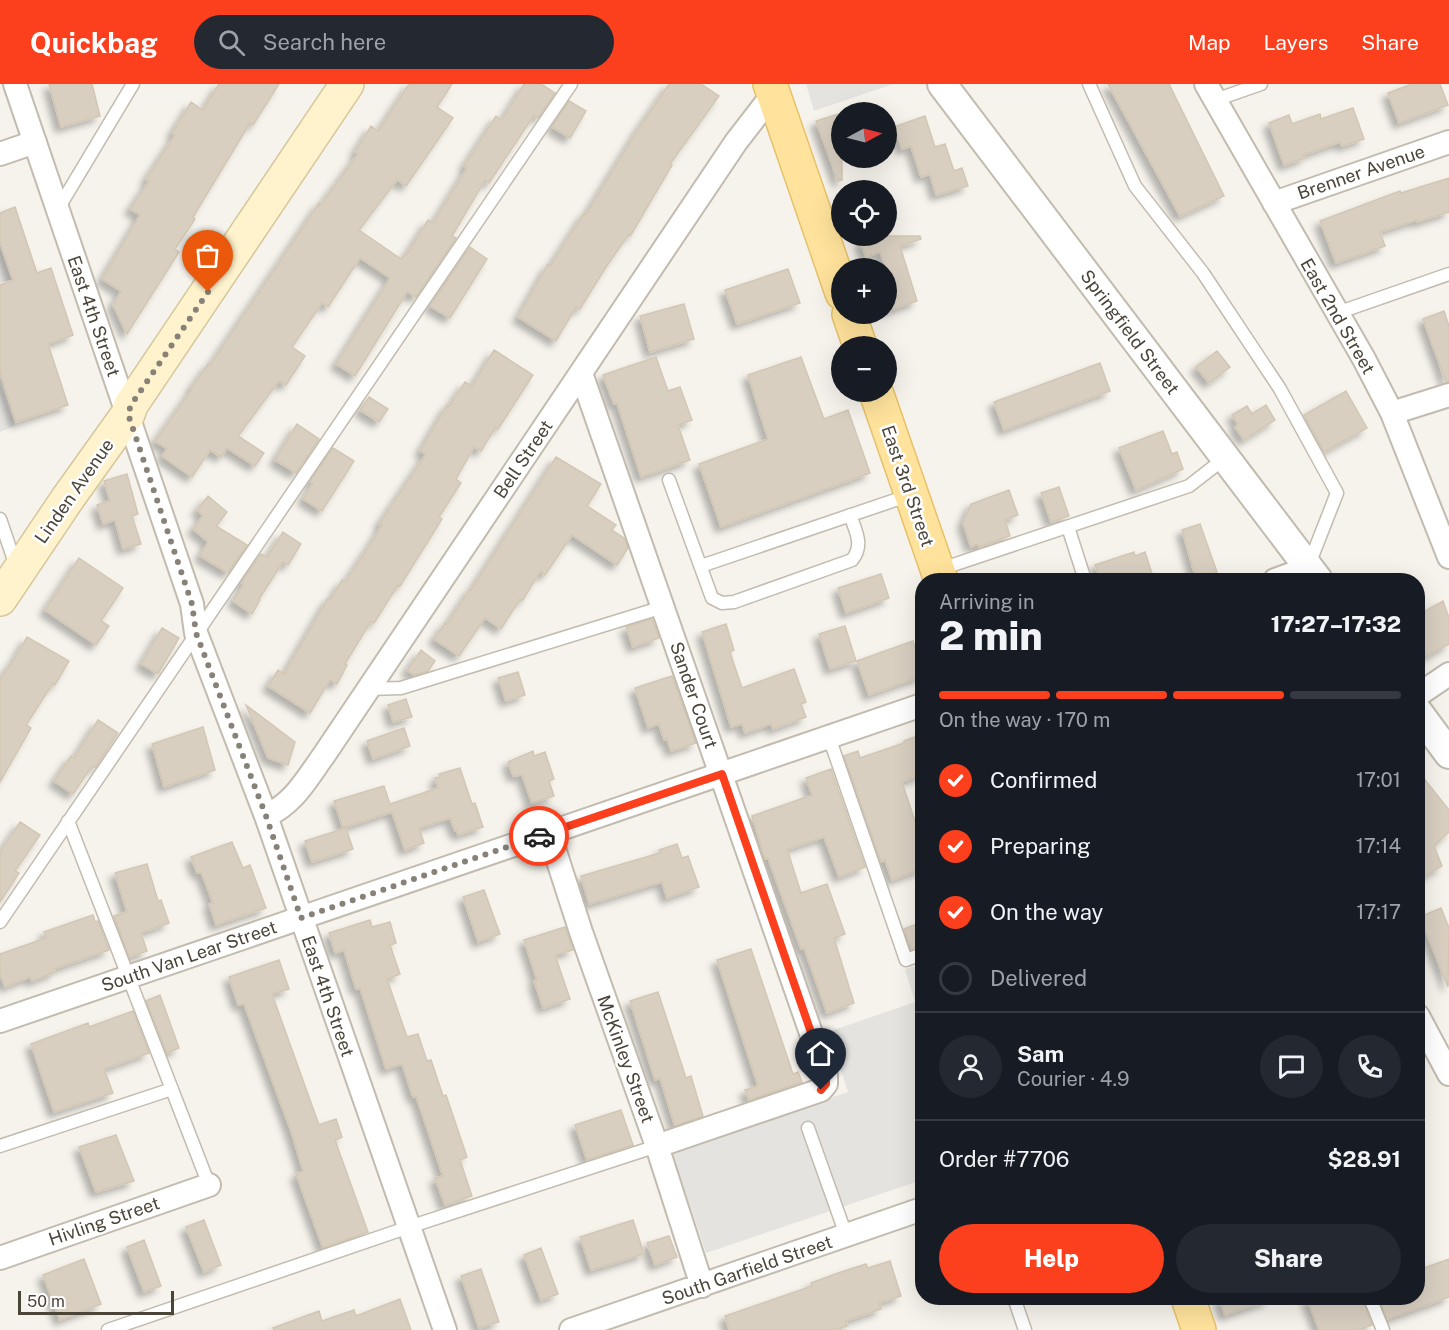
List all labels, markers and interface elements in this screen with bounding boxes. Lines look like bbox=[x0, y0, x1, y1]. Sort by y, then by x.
search box bbox=[194, 15, 614, 69]
text: Quickbag bbox=[30, 26, 158, 59]
icon: search bbox=[215, 26, 248, 59]
text: Search here bbox=[263, 29, 386, 55]
text: Map bbox=[1188, 30, 1231, 55]
text: Layers bbox=[1264, 30, 1328, 55]
text: Share bbox=[1361, 30, 1419, 55]
north arrow bbox=[831, 102, 897, 168]
map controls bbox=[831, 102, 897, 402]
street label: Brenner Avenue bbox=[1295, 140, 1427, 204]
button: locate bbox=[831, 180, 897, 246]
pin bbox=[182, 230, 233, 292]
icon: bag bbox=[191, 239, 224, 272]
street label: East 4th Street bbox=[63, 253, 125, 379]
street label: East 2nd Street bbox=[1296, 254, 1380, 378]
button: + bbox=[831, 258, 897, 324]
street label: Springfield Street bbox=[1076, 266, 1184, 398]
button: − bbox=[831, 336, 897, 402]
street label: Bell Street bbox=[489, 416, 557, 502]
street label: East 3rd Street bbox=[877, 422, 939, 550]
street label: Linden Avenue bbox=[30, 435, 118, 547]
text: Arriving in bbox=[939, 590, 1034, 614]
text: 17:27–17:32 bbox=[1271, 611, 1401, 637]
text: 2 min bbox=[939, 613, 1043, 659]
street label: Sander Court bbox=[666, 639, 722, 751]
text: On the way · 170 m bbox=[939, 708, 1110, 732]
icon: check bbox=[939, 764, 972, 797]
text: Confirmed bbox=[990, 767, 1097, 793]
text: 17:01 bbox=[1356, 768, 1401, 792]
courier bbox=[509, 806, 569, 866]
icon: car bbox=[523, 820, 556, 853]
icon: check bbox=[939, 830, 972, 863]
text: Preparing bbox=[990, 833, 1091, 859]
text: 17:14 bbox=[1356, 834, 1401, 858]
icon: check bbox=[939, 896, 972, 929]
text: On the way bbox=[990, 899, 1103, 925]
text: 17:17 bbox=[1356, 900, 1401, 924]
street label: South Van Lear Street bbox=[99, 916, 279, 996]
street label: East 4th Street bbox=[297, 933, 359, 1059]
text: Delivered bbox=[990, 965, 1087, 991]
street label: McKinley Street bbox=[593, 992, 659, 1126]
pin bbox=[795, 1028, 846, 1090]
button: person bbox=[939, 1035, 1002, 1098]
button: chat bbox=[1260, 1035, 1323, 1098]
button: phone bbox=[1338, 1035, 1401, 1098]
icon: home bbox=[804, 1037, 837, 1070]
text: Sam bbox=[1017, 1041, 1064, 1067]
text: Courier · 4.9 bbox=[1017, 1067, 1129, 1091]
text: Order #7706 bbox=[939, 1146, 1070, 1172]
text: $28.91 bbox=[1327, 1146, 1401, 1172]
street label: Hivling Street bbox=[46, 1192, 162, 1250]
button: Help bbox=[939, 1224, 1164, 1293]
button: Share bbox=[1176, 1224, 1401, 1293]
street label: South Garfield Street bbox=[659, 1231, 835, 1309]
scale bar bbox=[18, 1288, 174, 1316]
text: 50 m bbox=[27, 1292, 65, 1311]

